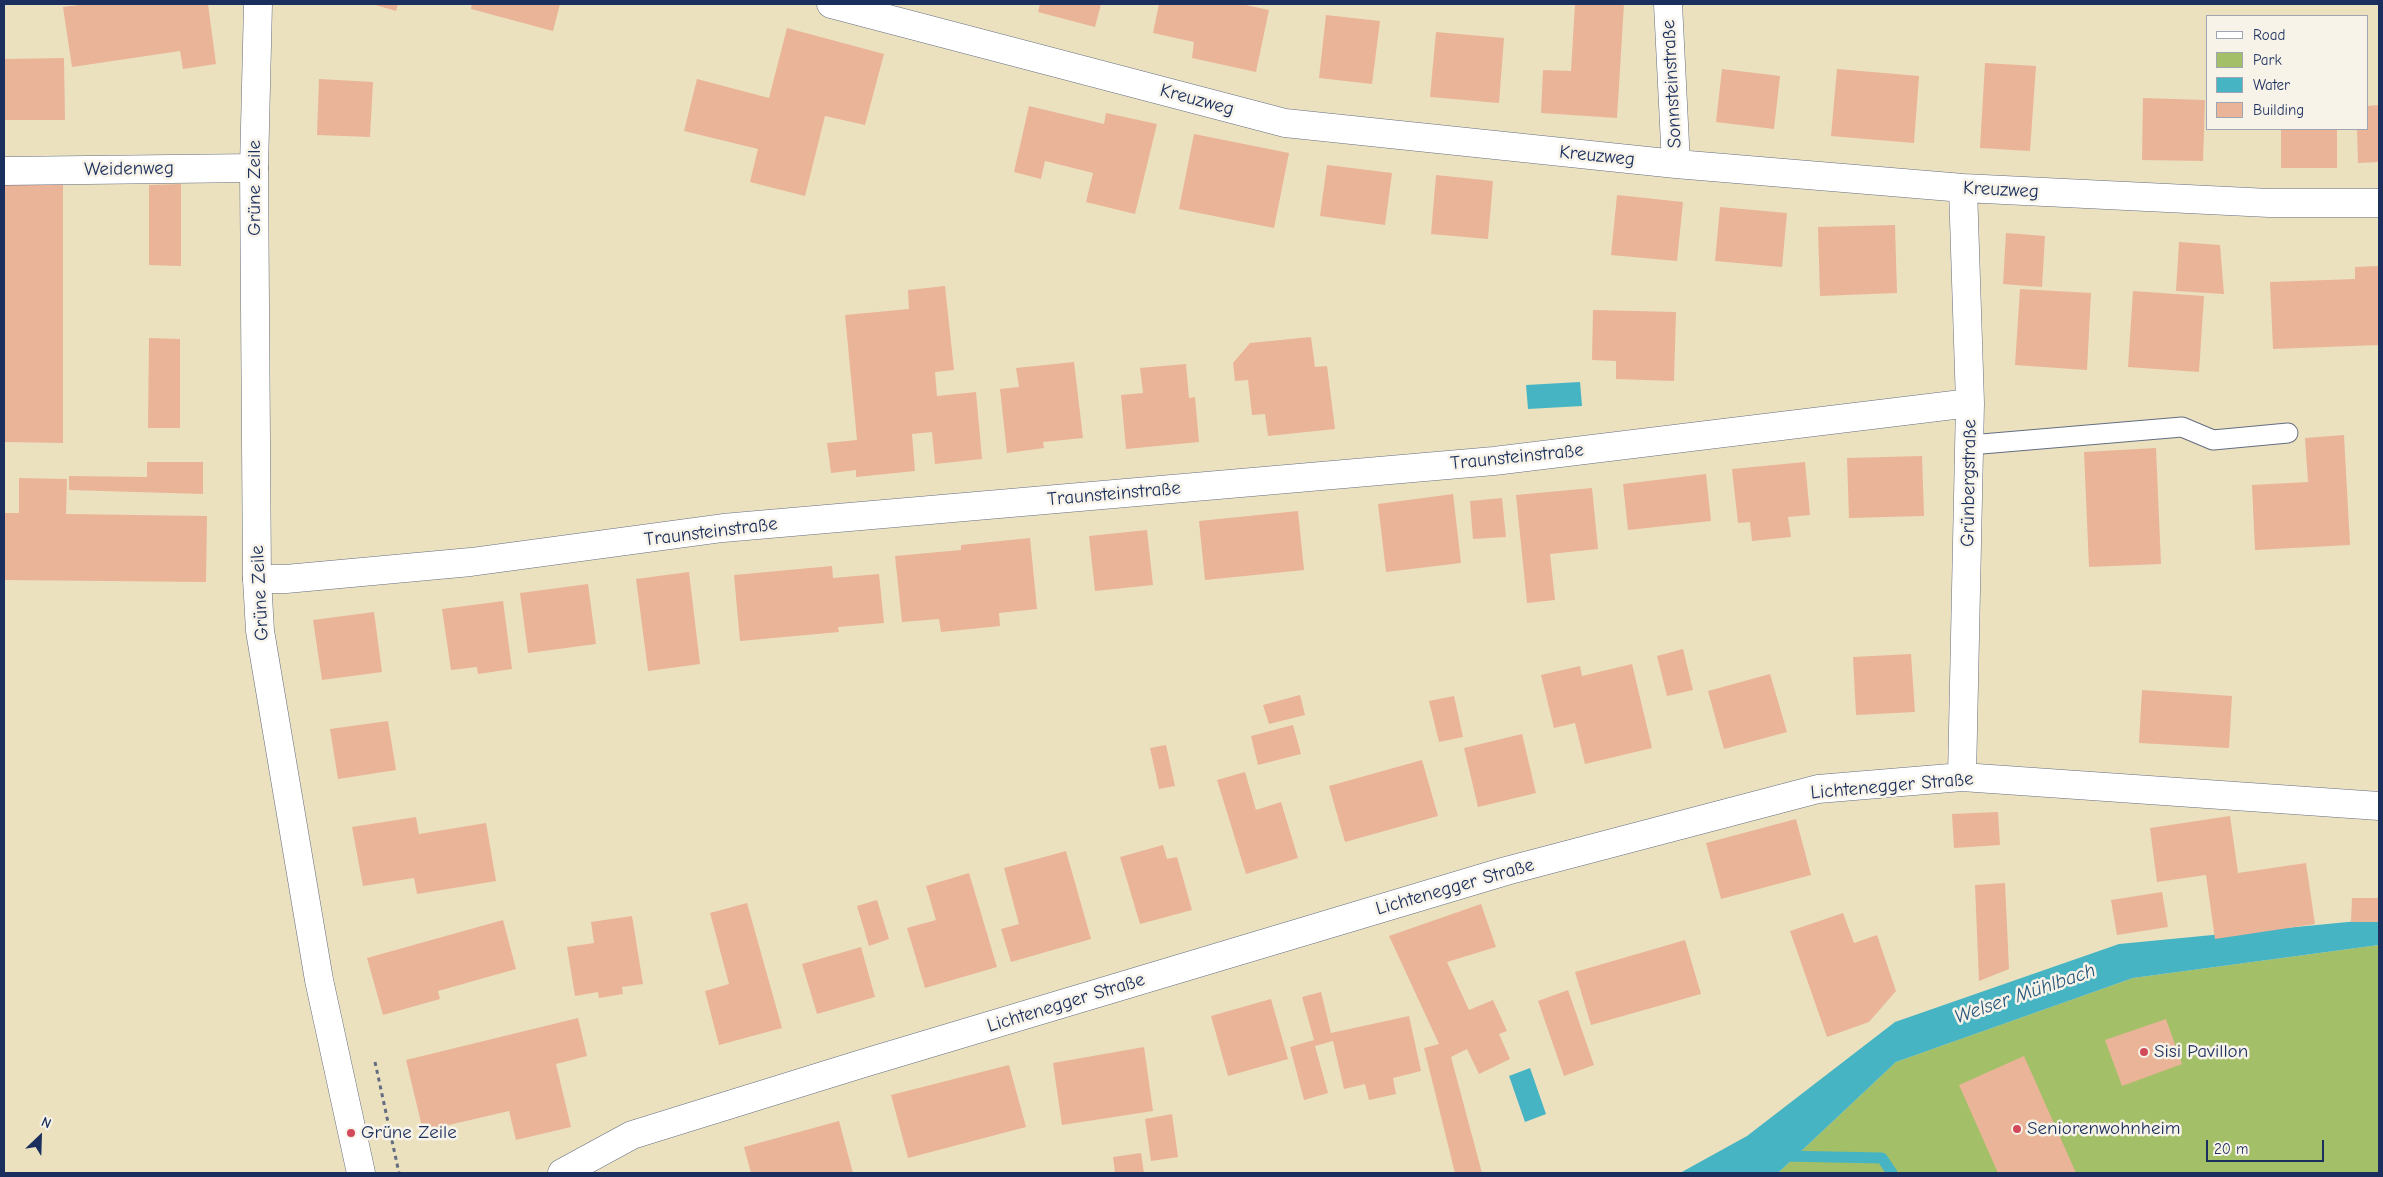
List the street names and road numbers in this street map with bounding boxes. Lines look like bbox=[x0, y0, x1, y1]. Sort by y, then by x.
street label: Sonnsteinstraße bbox=[1657, 19, 1687, 149]
street label: Kreuzweg bbox=[1157, 79, 1237, 121]
street label: Grüne Zeile bbox=[244, 140, 266, 236]
street label: Kreuzweg bbox=[1558, 141, 1636, 171]
street label: Weidenweg bbox=[84, 157, 174, 181]
street label: Kreuzweg bbox=[1963, 177, 2039, 203]
street label: Grünbergstraße bbox=[1956, 419, 1982, 547]
street label: Traunsteinstraße bbox=[1449, 439, 1585, 475]
street label: Traunsteinstraße bbox=[1046, 477, 1182, 511]
street label: Traunsteinstraße bbox=[643, 513, 779, 551]
street label: Grüne Zeile bbox=[246, 545, 274, 641]
street label: Lichtenegger Straße bbox=[1810, 768, 1974, 804]
street label: Lichtenegger Straße bbox=[1373, 854, 1537, 920]
street label: Lichtenegger Straße bbox=[984, 968, 1148, 1038]

